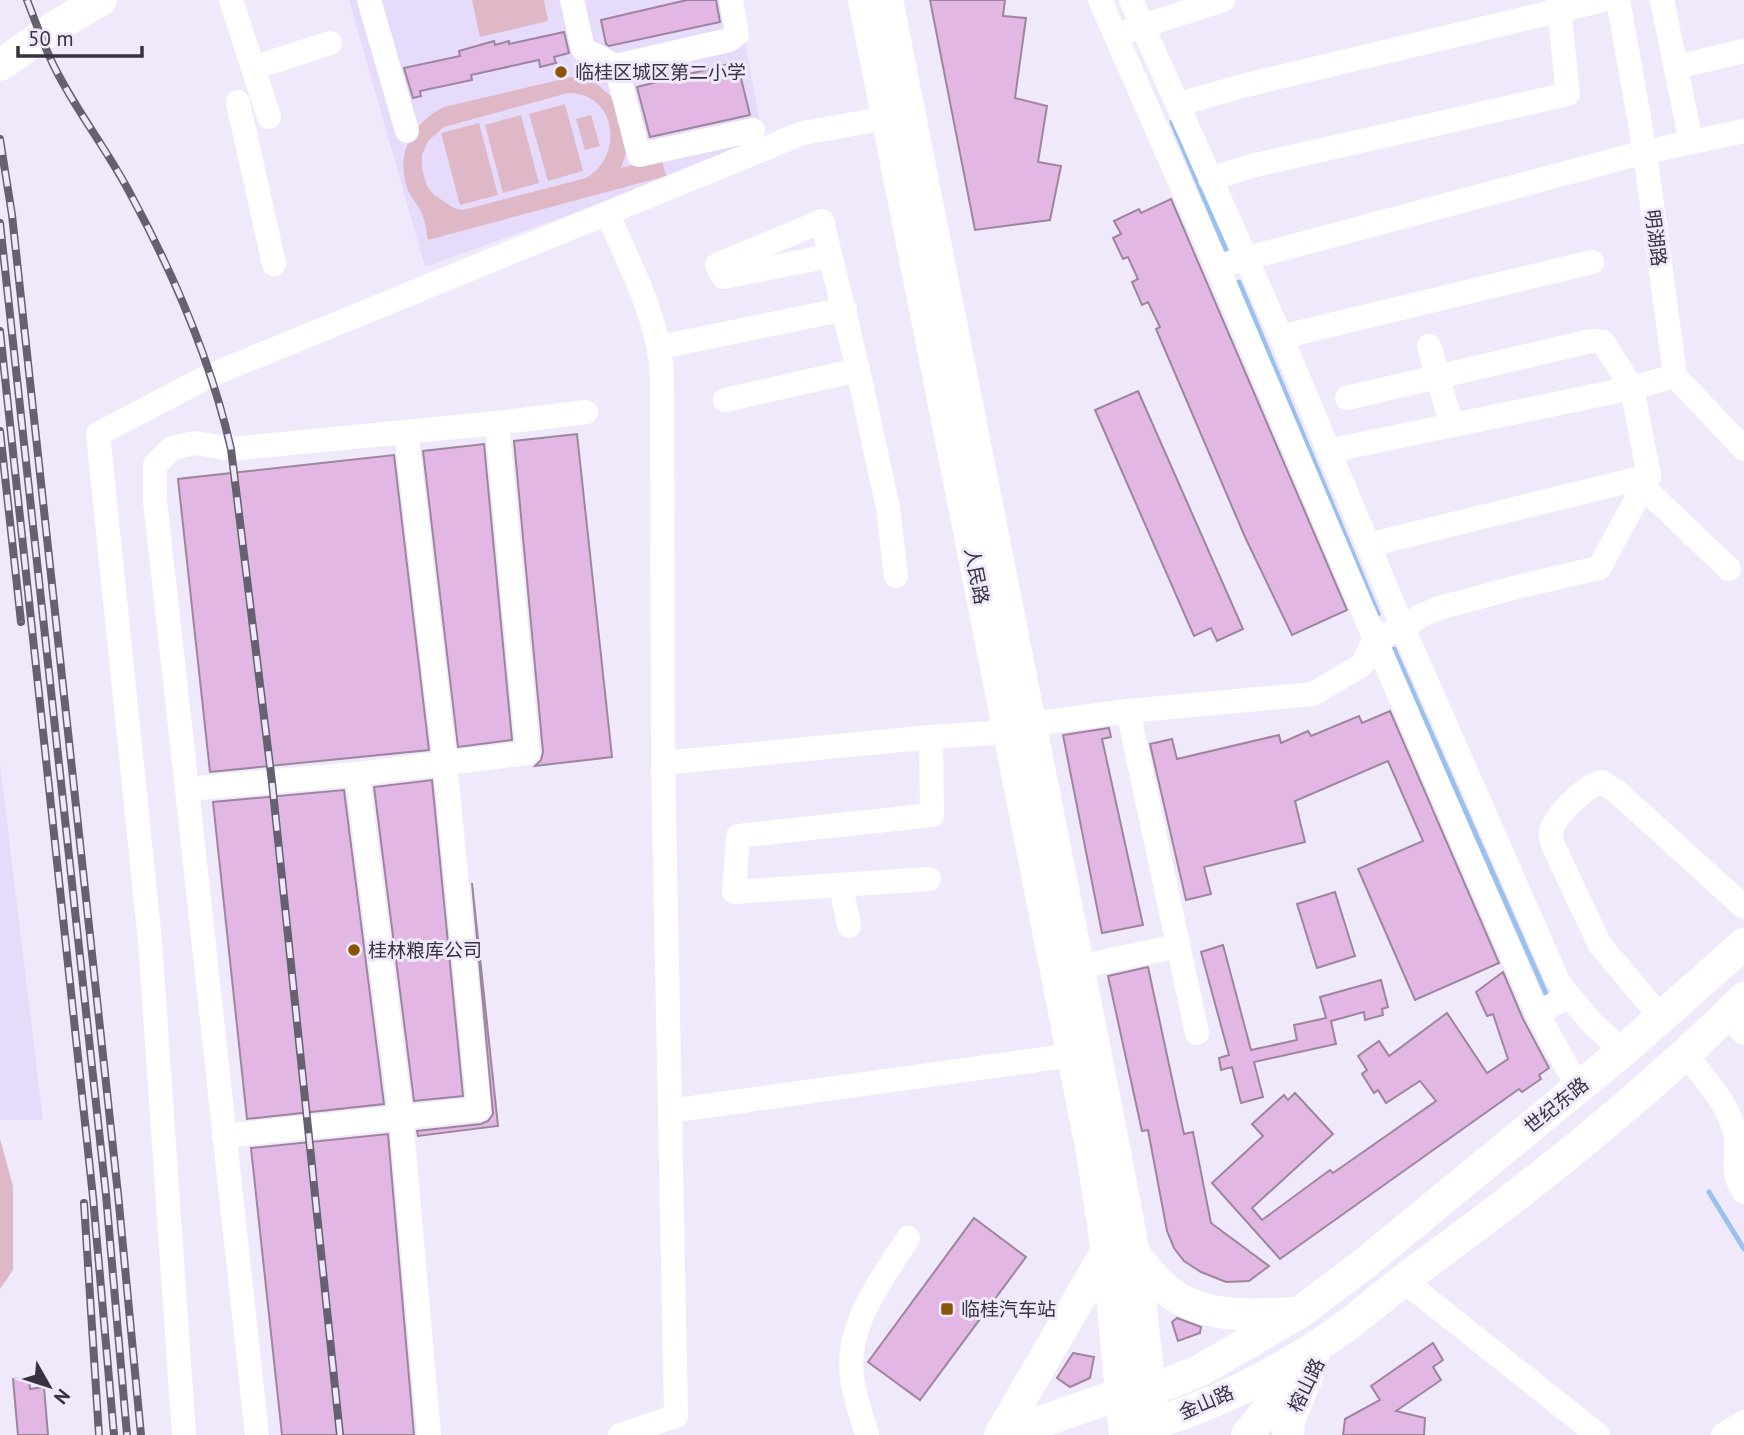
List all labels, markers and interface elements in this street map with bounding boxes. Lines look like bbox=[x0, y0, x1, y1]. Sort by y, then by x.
scale bar bbox=[18, 14, 142, 58]
text: 50 m bbox=[28, 25, 74, 52]
place label: 临桂区城区第二小学 bbox=[575, 60, 746, 84]
marker: 临桂区城区第二小学 bbox=[553, 64, 569, 80]
street label: 明湖路 bbox=[1641, 208, 1671, 268]
street label: 人民路 bbox=[960, 546, 994, 606]
place label: 桂林粮库公司 bbox=[368, 938, 482, 962]
marker: 桂林粮库公司 bbox=[346, 942, 362, 958]
street label: 世纪东路 bbox=[1519, 1072, 1593, 1138]
place label: 临桂汽车站 bbox=[961, 1297, 1056, 1321]
marker: 临桂汽车站 bbox=[939, 1301, 955, 1317]
north arrow bbox=[14, 1351, 84, 1421]
street label: 榕山路 bbox=[1283, 1354, 1329, 1416]
street label: 金山路 bbox=[1175, 1380, 1237, 1424]
text: N bbox=[49, 1384, 75, 1409]

